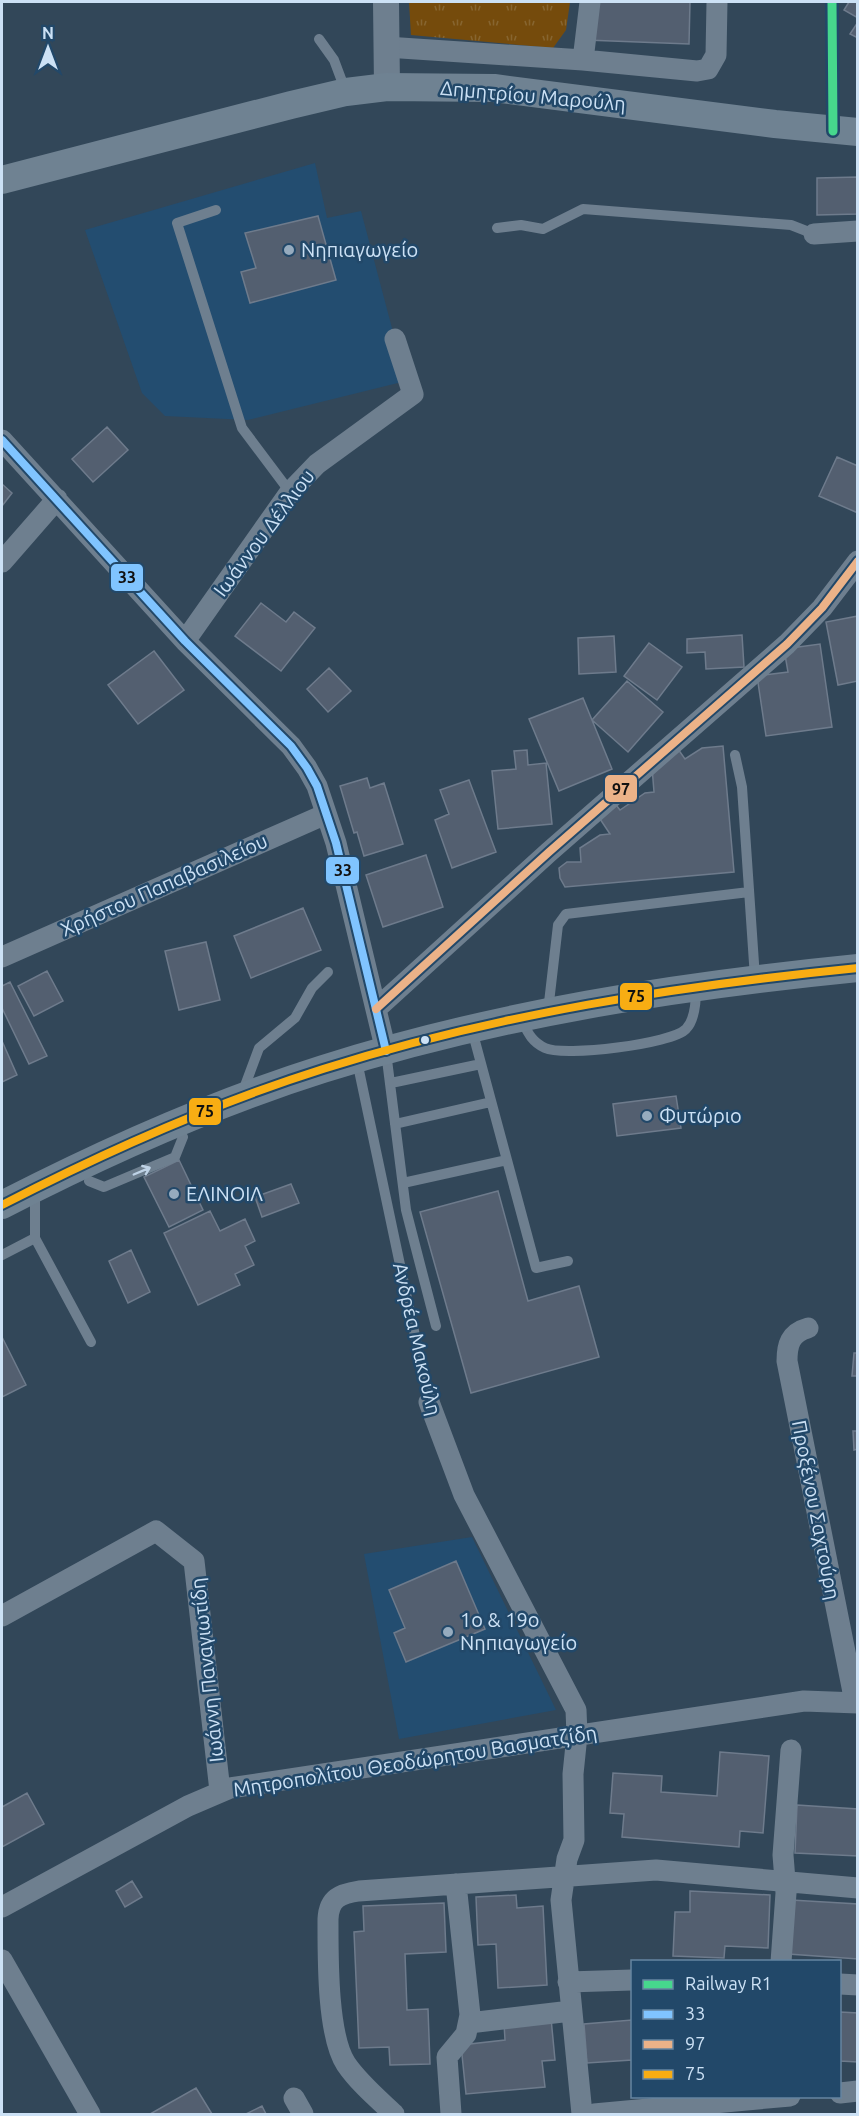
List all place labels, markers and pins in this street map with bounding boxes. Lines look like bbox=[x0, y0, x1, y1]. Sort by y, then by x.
place label: Νηπιαγωγείο bbox=[301, 238, 418, 261]
marker: Νηπιαγωγείο bbox=[282, 243, 296, 257]
unlabelled marker bbox=[419, 1034, 431, 1046]
place label: Φυτώριο bbox=[659, 1104, 742, 1127]
marker: Φυτώριο bbox=[640, 1109, 654, 1123]
place label: ΕΛΙΝΟΙΛ bbox=[186, 1182, 263, 1205]
marker: ΕΛΙΝΟΙΛ bbox=[167, 1187, 181, 1201]
place label: 1ο & 19ο Νηπιαγωγείο bbox=[460, 1608, 577, 1654]
marker: 1ο & 19ο Νηπιαγωγείο bbox=[441, 1625, 455, 1639]

